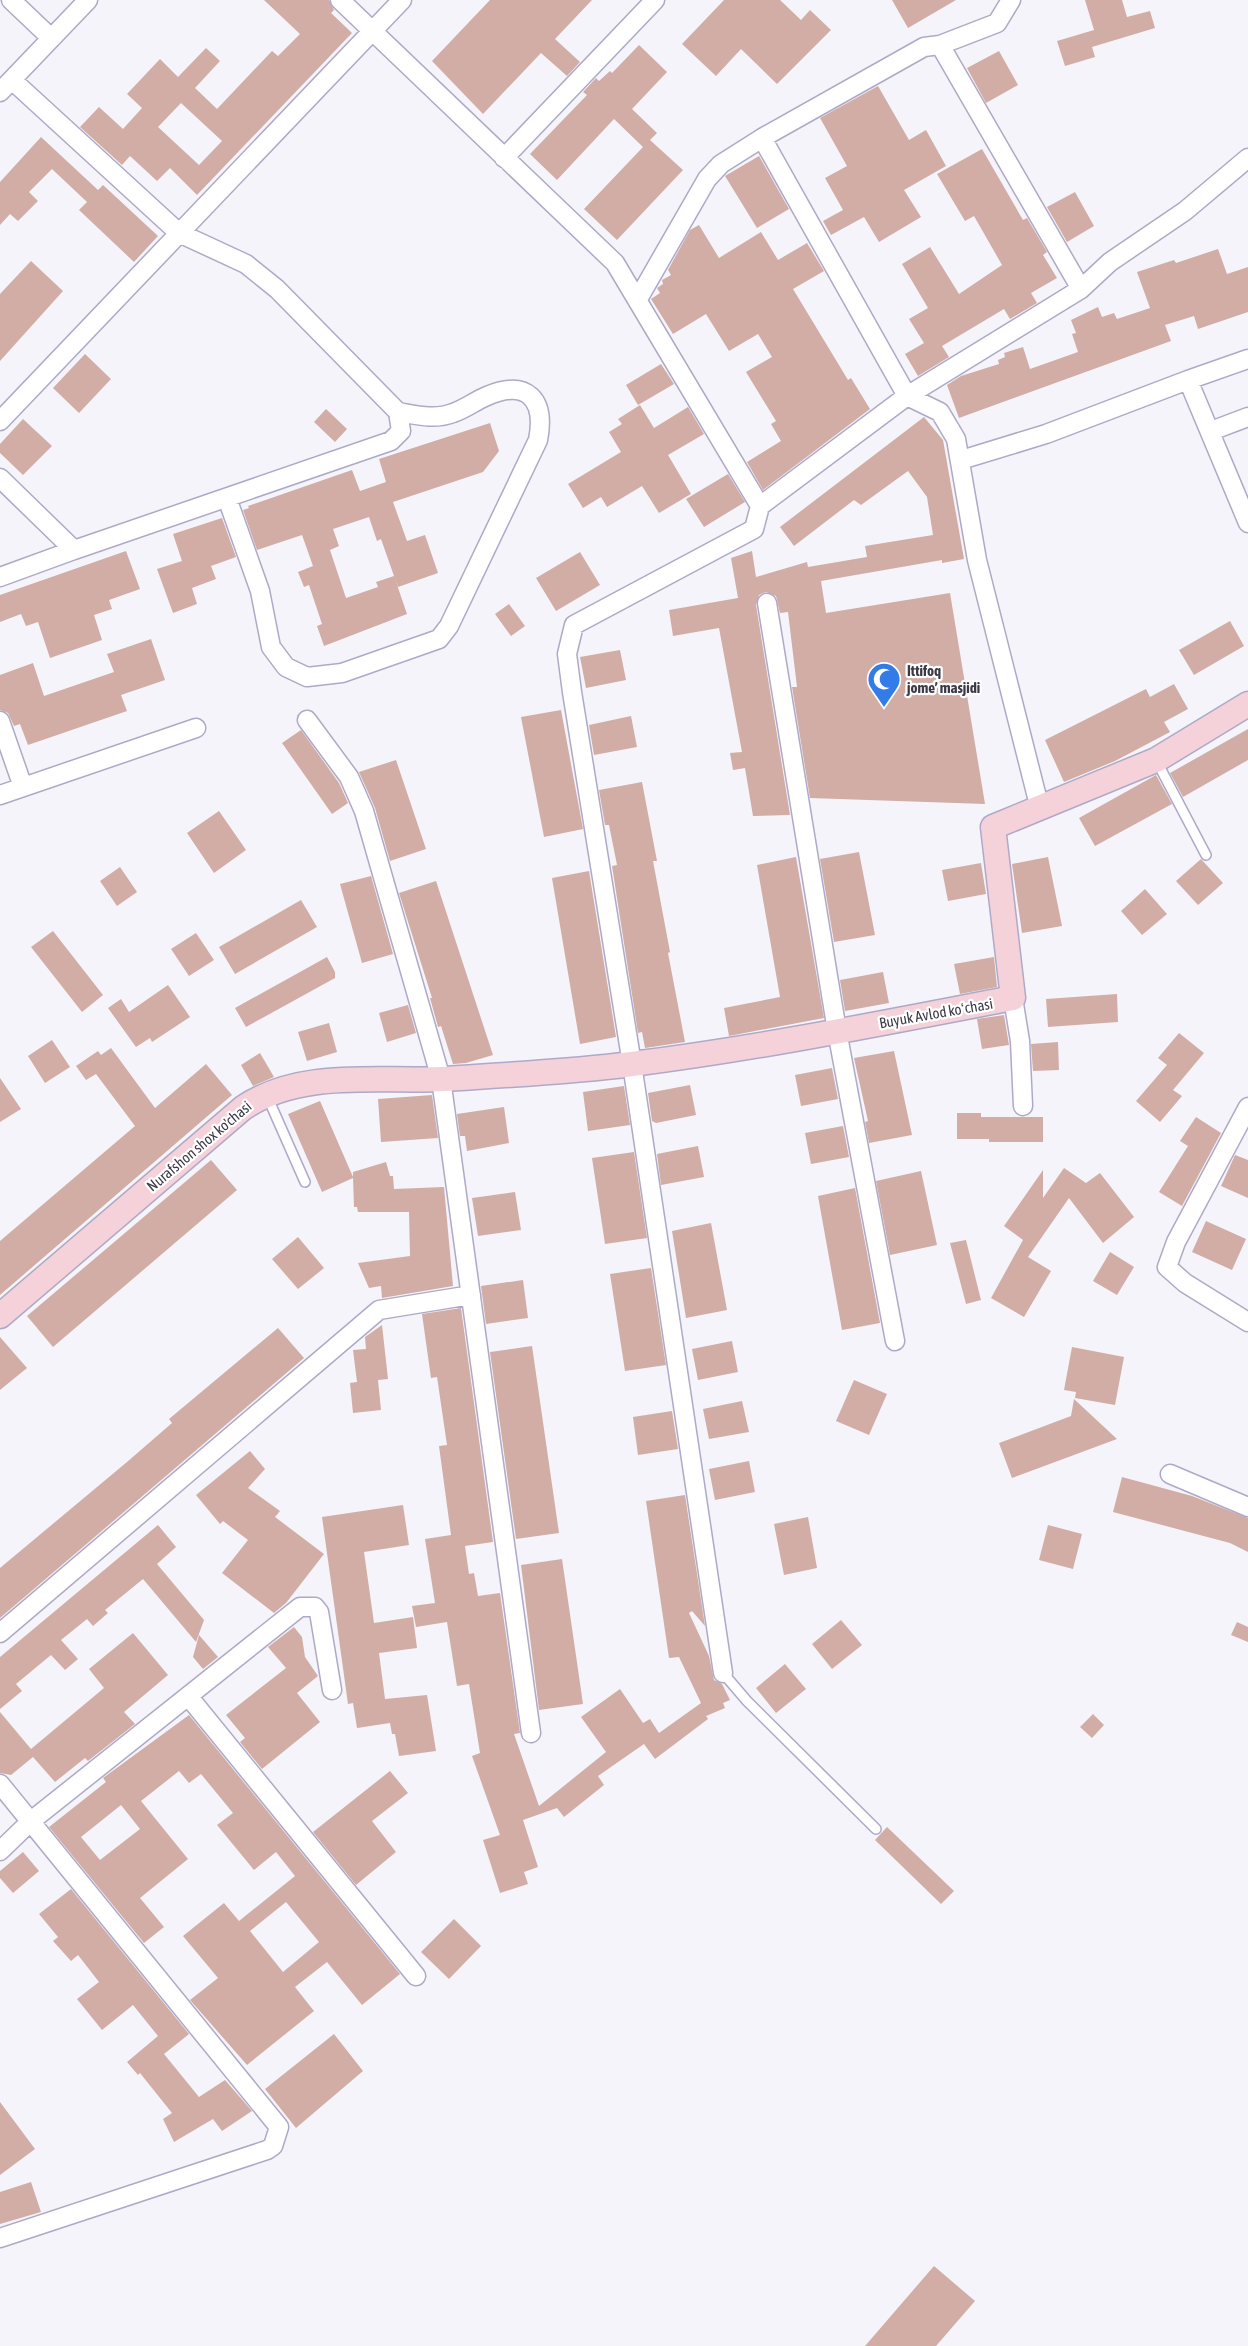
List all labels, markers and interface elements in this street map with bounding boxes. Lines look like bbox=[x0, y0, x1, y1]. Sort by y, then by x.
mosque icon: Ittifoq jome’ masjidi bbox=[866, 661, 902, 708]
place label: Ittifoq jome’ masjidi bbox=[906, 662, 980, 696]
street label: Buyuk Avlod koʻchasi bbox=[878, 995, 994, 1031]
street label: Nurafshon shox ko'chasi bbox=[143, 1097, 255, 1195]

